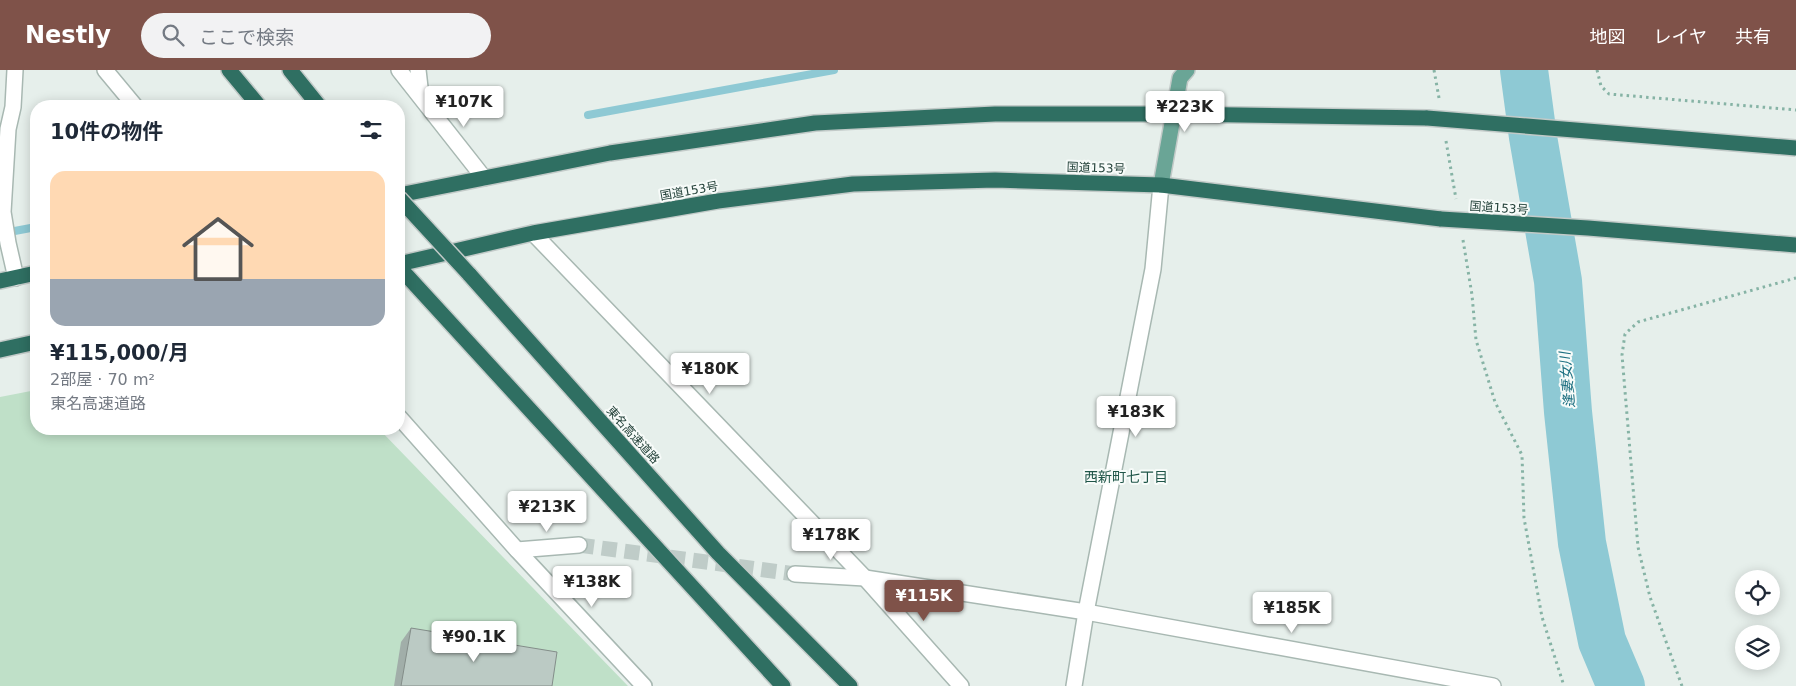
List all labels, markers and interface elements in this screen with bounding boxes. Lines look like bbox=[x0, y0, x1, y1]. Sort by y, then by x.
search box bbox=[141, 13, 491, 58]
text: Nestly bbox=[25, 21, 111, 49]
icon: search bbox=[159, 21, 187, 49]
text: ここで検索 bbox=[199, 26, 294, 48]
text: 地図 bbox=[1590, 26, 1626, 47]
text: レイヤ bbox=[1654, 26, 1707, 47]
text: 共有 bbox=[1735, 26, 1771, 47]
pin: ¥107K bbox=[429, 85, 499, 128]
pin: ¥223K bbox=[1150, 90, 1220, 133]
text: ¥107K bbox=[436, 92, 492, 111]
text: ¥223K bbox=[1157, 97, 1213, 116]
icon: filters bbox=[357, 116, 385, 144]
text: 10件の物件 bbox=[50, 120, 163, 144]
street label: 国道153号 bbox=[1066, 160, 1126, 176]
street label: 国道153号 bbox=[659, 179, 719, 203]
street label: 国道153号 bbox=[1469, 199, 1529, 217]
icon: home bbox=[173, 204, 263, 294]
text: ¥115,000/月 bbox=[50, 341, 189, 365]
water label: 逢妻女川 bbox=[1556, 349, 1577, 409]
pin: ¥180K bbox=[675, 352, 745, 395]
text: ¥180K bbox=[682, 359, 738, 378]
text: 2部屋 · 70 m² bbox=[50, 370, 155, 389]
text: 東名高速道路 bbox=[50, 394, 146, 413]
pin: ¥183K bbox=[1101, 396, 1171, 438]
text: ¥183K bbox=[1108, 402, 1164, 421]
street label: 東名高速道路 bbox=[604, 404, 662, 466]
district label: 西新町七丁目 bbox=[1084, 469, 1168, 485]
pin: ¥213K bbox=[512, 490, 582, 533]
text: ¥213K bbox=[519, 497, 575, 516]
pin: ¥178K bbox=[796, 518, 866, 561]
text: ¥178K bbox=[803, 525, 859, 544]
pin: ¥138K bbox=[557, 566, 627, 608]
map controls bbox=[1735, 570, 1780, 670]
button: locate bbox=[1735, 570, 1780, 615]
text: ¥138K bbox=[564, 572, 620, 591]
pin: ¥115K bbox=[889, 580, 959, 622]
text: ¥115K bbox=[896, 586, 952, 605]
pin: ¥185K bbox=[1257, 592, 1327, 634]
text: ¥185K bbox=[1264, 598, 1320, 617]
pin: ¥90.1K bbox=[433, 620, 515, 663]
button: layers bbox=[1735, 625, 1780, 670]
text: ¥90.1K bbox=[442, 627, 506, 646]

